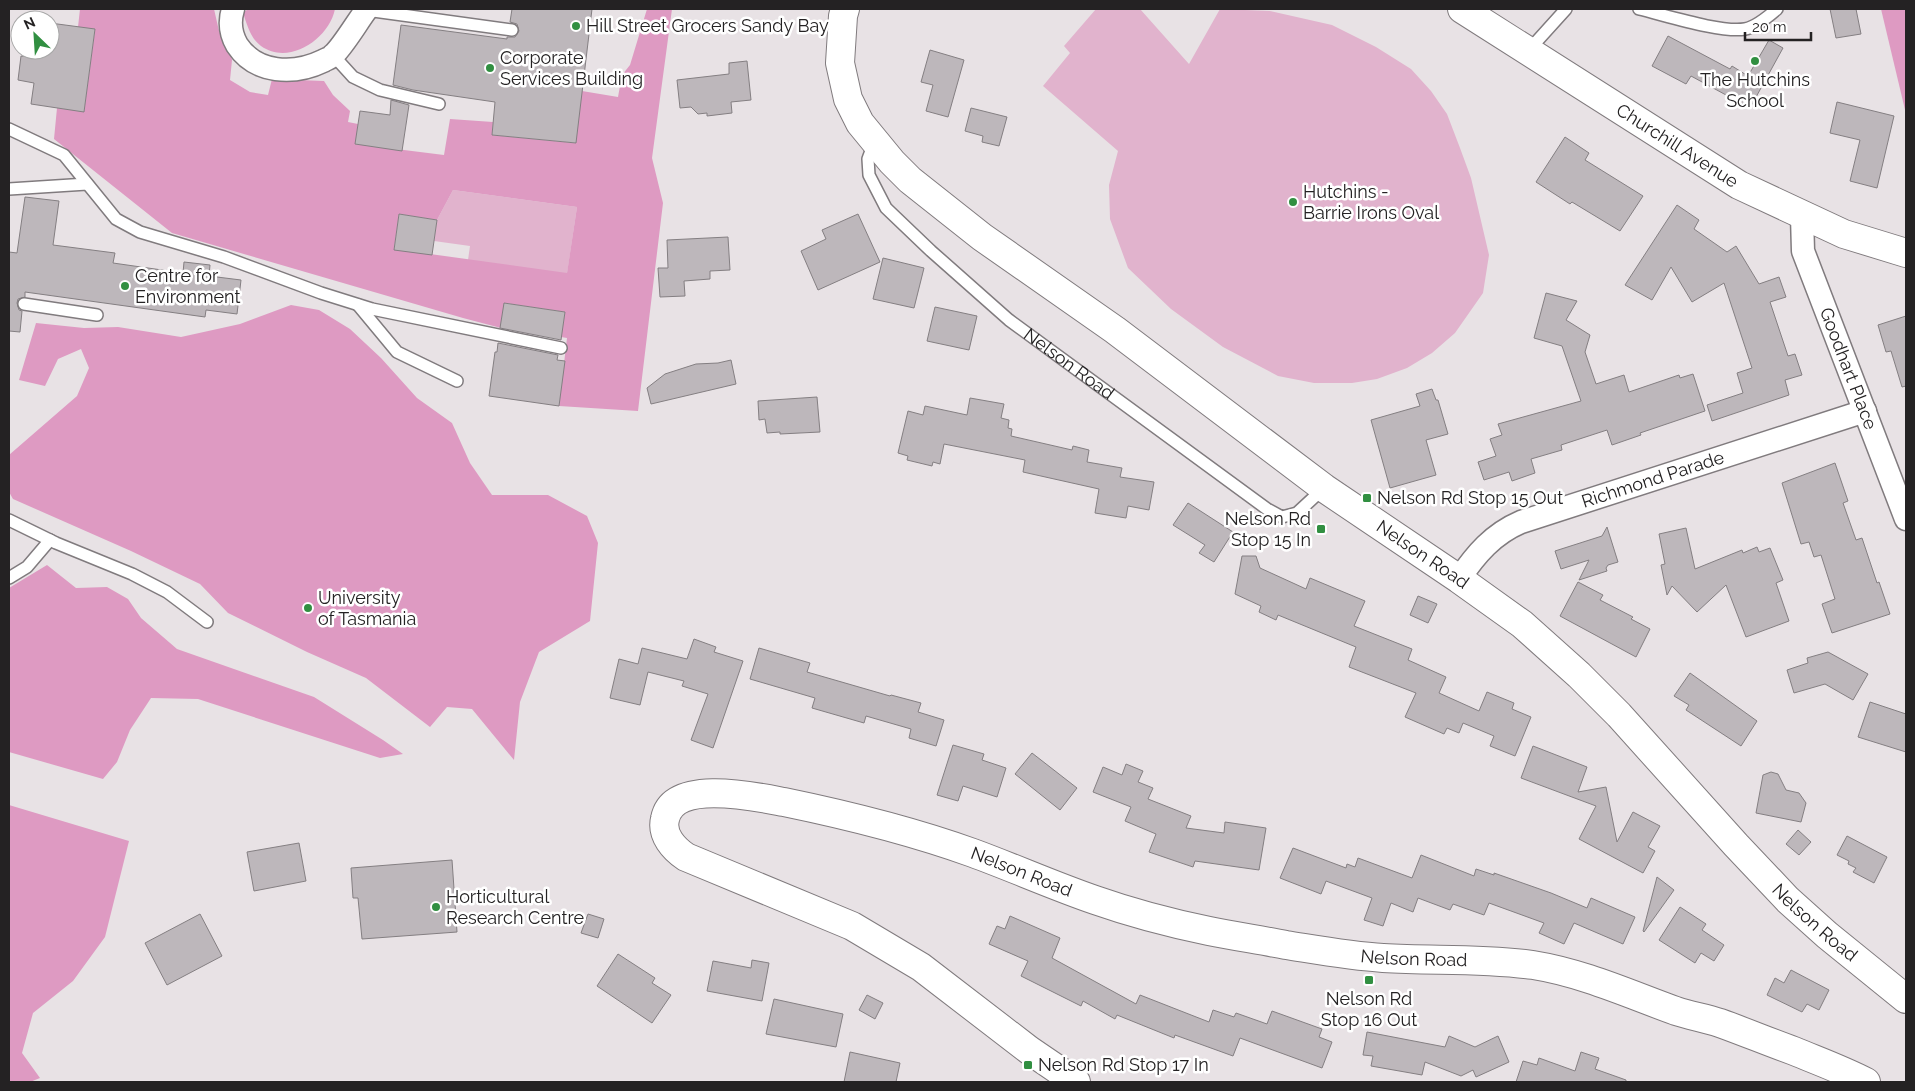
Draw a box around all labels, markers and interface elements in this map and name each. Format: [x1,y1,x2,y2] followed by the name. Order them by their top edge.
[10,10,60,60] north arrow
[1745,10,1811,42] scale bar
[21,14,38,33] text: N
[586,15,829,36] place label: Hill Street Grocers Sandy Bay
[1752,18,1787,36] text: 20 m
[570,20,582,32] marker: Hill Street Grocers Sandy Bay
[500,47,643,89] place label: Corporate Services Building
[1749,55,1761,67] marker: The Hutchins School
[484,62,496,74] marker: Corporate Services Building
[1700,69,1810,111] place label: The Hutchins School
[1613,99,1743,192] street label: Churchill Avenue
[1303,181,1439,223] place label: Hutchins - Barrie Irons Oval
[1287,196,1299,208] marker: Hutchins - Barrie Irons Oval
[135,265,240,307] place label: Centre for Environment
[119,280,131,292] marker: Centre for Environment
[1816,304,1882,433] street label: Goodhart Place
[1020,323,1119,404] street label: Nelson Road
[1579,446,1727,512] street label: Richmond Parade
[1377,487,1563,508] place label: Nelson Rd Stop 15 Out
[1361,492,1373,504] marker: Nelson Rd Stop 15 Out
[1225,508,1311,550] place label: Nelson Rd Stop 15 In
[1373,515,1473,593] street label: Nelson Road
[1315,523,1327,535] marker: Nelson Rd Stop 15 In
[318,587,416,629] place label: University of Tasmania
[302,602,314,614] marker: University of Tasmania
[968,842,1075,901] street label: Nelson Road
[1768,879,1862,965] street label: Nelson Road
[446,886,584,928] place label: Horticultural Research Centre
[430,901,442,913] marker: Horticultural Research Centre
[1360,945,1468,970] street label: Nelson Road
[1363,974,1375,986] marker: Nelson Rd Stop 16 Out
[1321,988,1417,1030] place label: Nelson Rd Stop 16 Out
[1038,1054,1209,1075] place label: Nelson Rd Stop 17 In
[1022,1059,1034,1071] marker: Nelson Rd Stop 17 In

